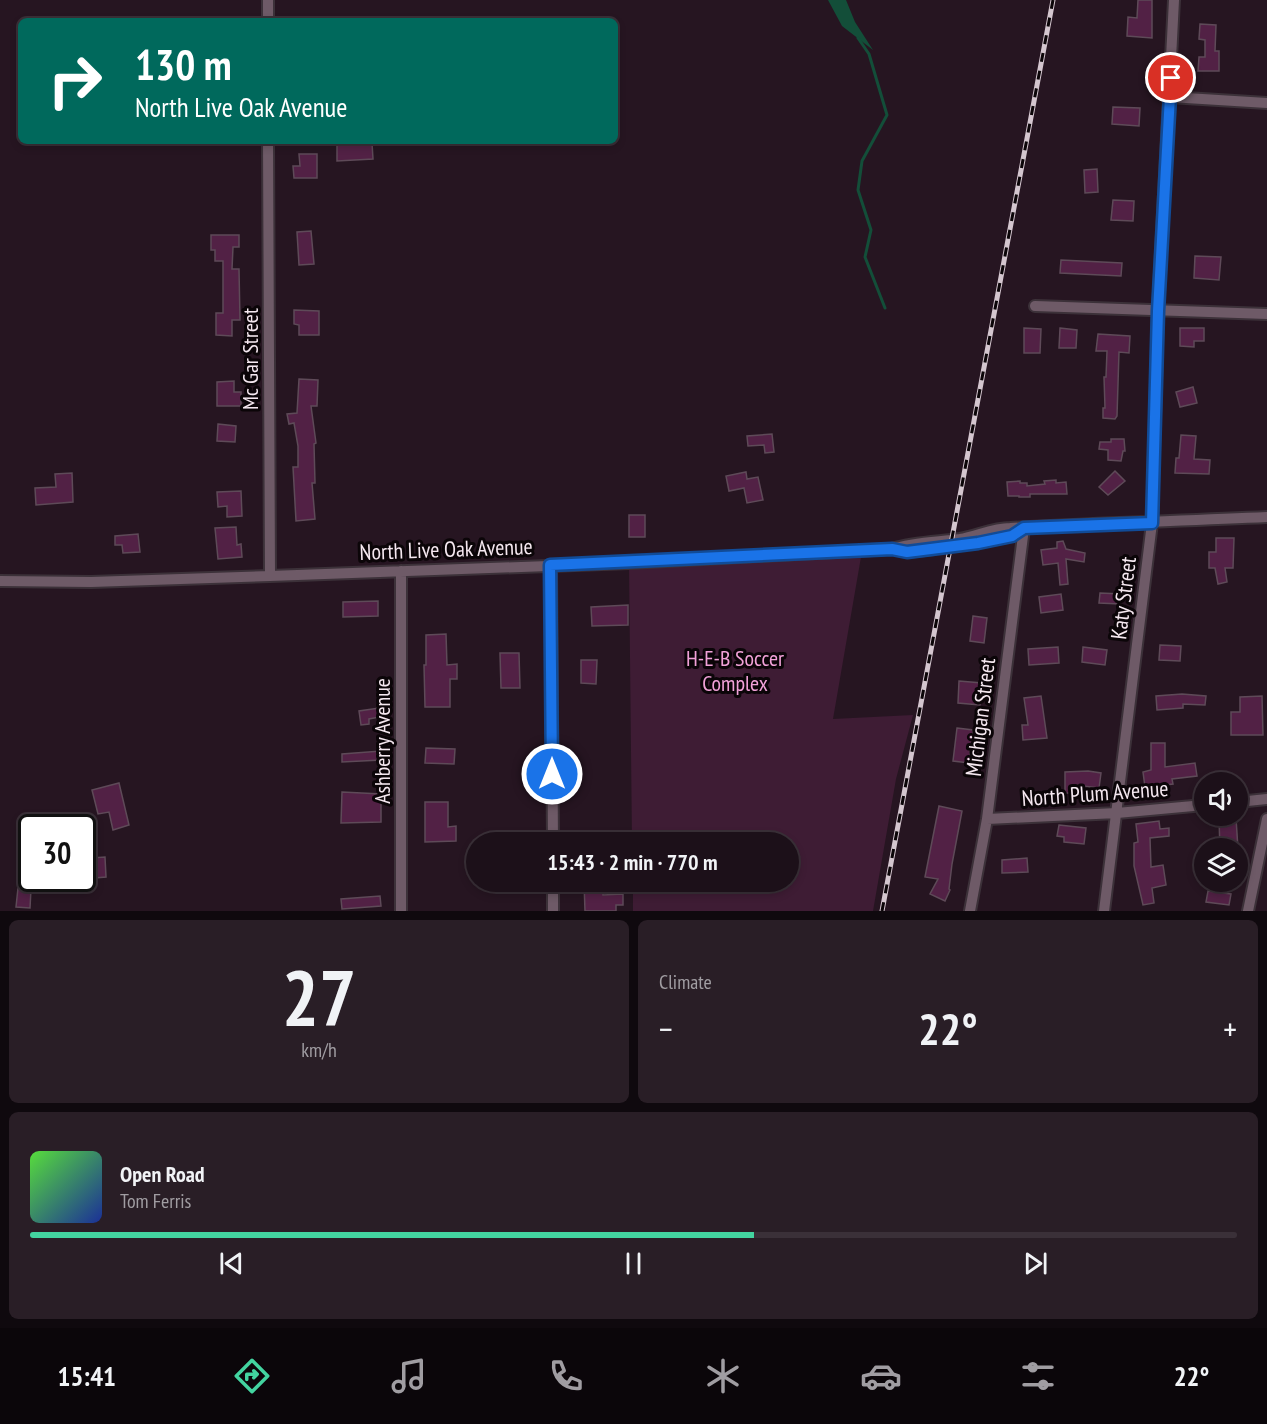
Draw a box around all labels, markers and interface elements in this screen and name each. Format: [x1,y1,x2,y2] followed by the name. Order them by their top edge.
[135,37,232,92] text: 130 m
[36,42,114,120] icon: right
[1145,52,1196,103] pin
[1154,61,1187,94] icon: arrive
[135,90,347,124] text: North Live Oak Avenue
[236,308,264,410] street label: Mc Gar Street
[359,532,533,566] street label: North Live Oak Avenue
[1104,555,1142,641] street label: Katy Street
[686,644,784,697] park label: H-E-B Soccer Complex
[959,656,1001,778] street label: Michigan Street
[368,678,396,804] street label: Ashberry Avenue
[520,742,584,806] position arrow
[1194,772,1248,892] map controls
[1194,772,1248,826] button: sound
[1021,774,1169,812] street label: North Plum Avenue
[18,814,96,892] speed limit sign: 30
[1194,838,1248,892] button: layers
[547,848,718,876] text: 15:43 · 2 min · 770 m
[282,947,356,1048] text: 27
[659,969,712,995] text: Climate
[918,999,978,1057] text: 22°
[659,1007,673,1050] text: −
[1223,1007,1237,1050] text: +
[301,1037,337,1063] text: km/h
[120,1160,205,1188] text: Open Road
[120,1188,191,1214] text: Tom Ferris
[215,1247,248,1280] icon: previous
[617,1247,650,1280] icon: pause
[1019,1247,1052,1280] icon: next
[231,1355,273,1397] icon: directions
[388,1355,430,1397] icon: music
[545,1355,587,1397] icon: phone
[702,1355,744,1397] icon: climate
[860,1355,902,1397] icon: car
[1017,1355,1059,1397] icon: filters
[58,1359,116,1393] text: 15:41
[1174,1359,1209,1393] text: 22°

